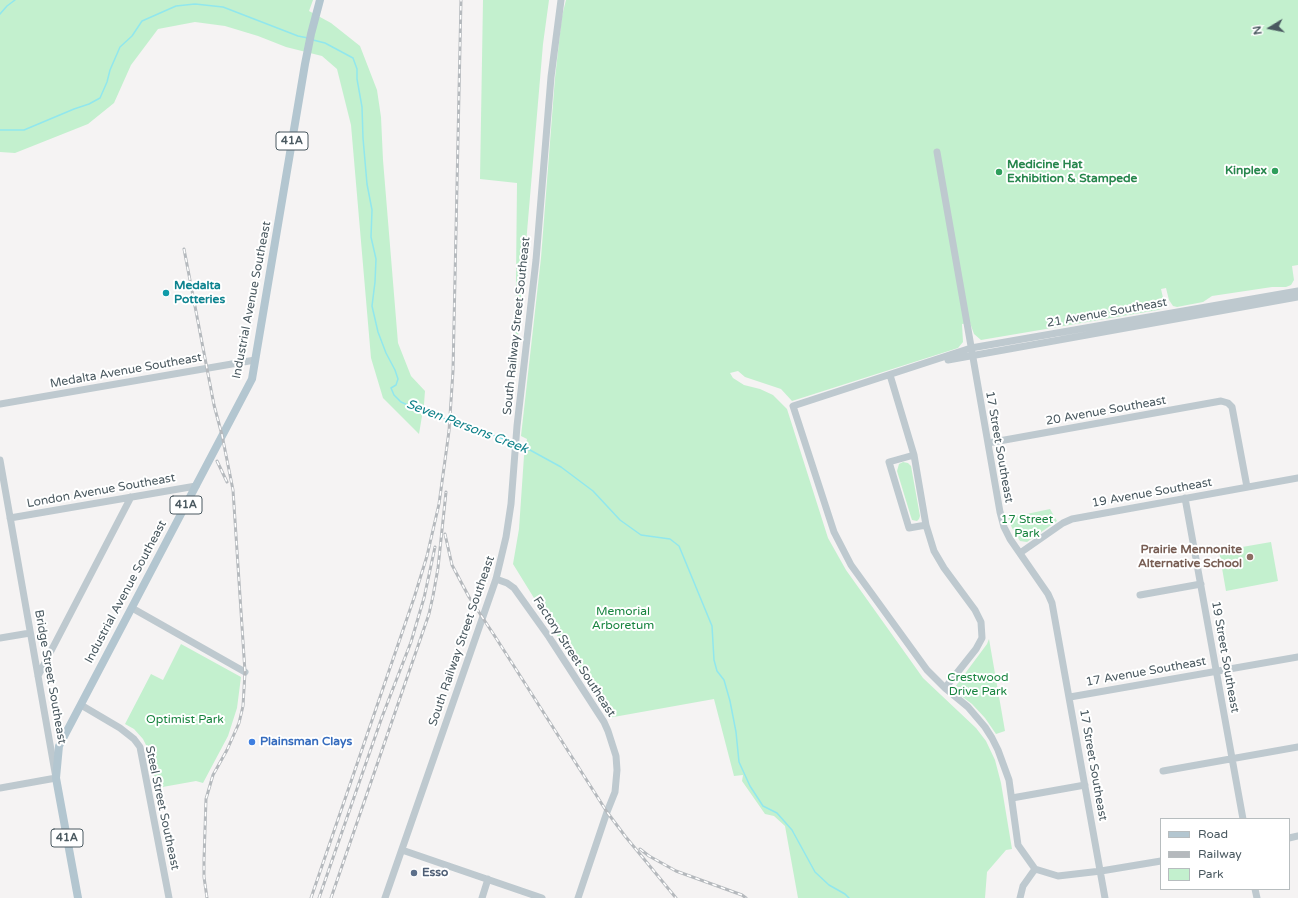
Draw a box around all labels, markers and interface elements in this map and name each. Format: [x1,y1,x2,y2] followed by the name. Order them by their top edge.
[1250,8,1290,48] north arrow
[1251,25,1265,36] text: N
[276,132,308,150] road number: 41A
[1007,158,1137,186] place label: Medicine Hat Exhibition & Stampede
[1225,164,1267,178] place label: Kinplex
[1270,166,1280,176] marker: Kinplex
[994,167,1004,177] marker: Medicine Hat Exhibition & Stampede
[230,220,274,380] street label: Industrial Avenue Southeast
[500,236,534,416] street label: South Railway Street Southeast
[174,279,225,307] place label: Medalta Potteries
[161,288,171,298] marker: Medalta Potteries
[1046,295,1168,331] street label: 21 Avenue Southeast
[49,351,203,391] street label: Medalta Avenue Southeast
[982,390,1016,504] street label: 17 Street Southeast
[1045,393,1167,429] street label: 20 Avenue Southeast
[404,397,530,457] water label: Seven Persons Creek
[26,471,176,511] street label: London Avenue Southeast
[1091,475,1213,511] street label: 19 Avenue Southeast
[170,496,202,514] road number: 41A
[1001,513,1053,541] park label: 17 Street Park
[82,518,170,666] street label: Industrial Avenue Southeast
[1138,543,1242,571] place label: Prairie Mennonite Alternative School
[1245,552,1255,562] marker: Prairie Mennonite Alternative School
[426,554,498,728] street label: South Railway Street Southeast
[530,594,618,720] street label: Factory Street Southeast
[1208,600,1242,714] street label: 19 Street Southeast
[592,605,654,633] park label: Memorial Arboretum
[31,609,69,745] street label: Bridge Street Southeast
[1085,654,1207,690] street label: 17 Avenue Southeast
[947,671,1009,699] park label: Crestwood Drive Park
[1076,708,1110,822] street label: 17 Street Southeast
[146,713,224,727] park label: Optimist Park
[260,735,352,749] place label: Plainsman Clays
[247,737,257,747] marker: Plainsman Clays
[142,745,182,871] street label: Steel Street Southeast
[1160,818,1290,890] legend
[1198,827,1228,841] text: Road
[51,829,83,847] road number: 41A
[1198,847,1242,861] text: Railway
[422,866,448,880] place label: Esso
[1198,867,1224,881] text: Park
[409,868,419,878] marker: Esso

